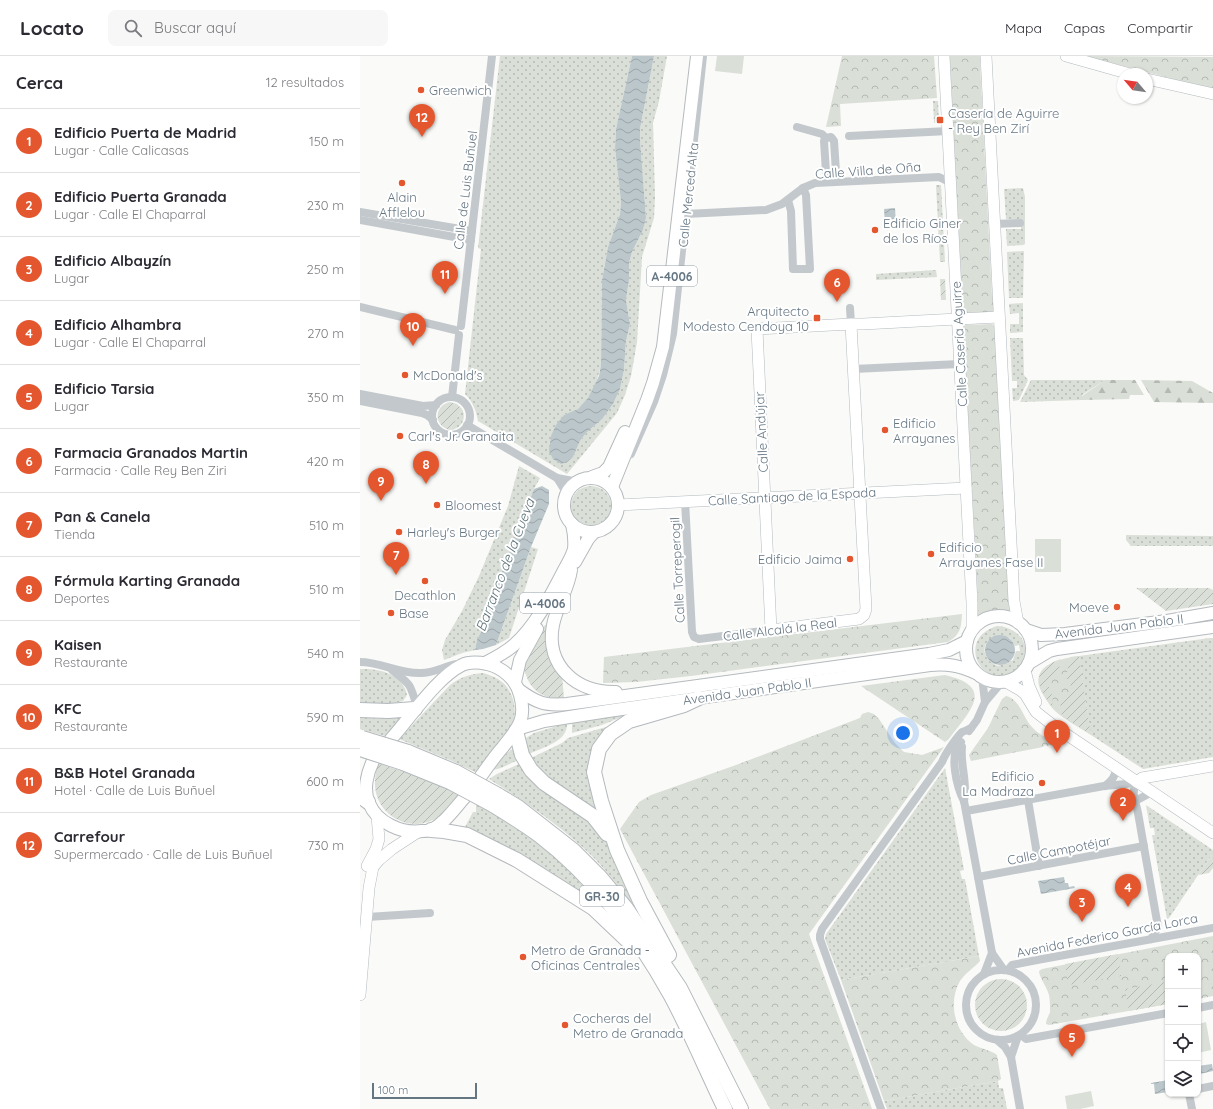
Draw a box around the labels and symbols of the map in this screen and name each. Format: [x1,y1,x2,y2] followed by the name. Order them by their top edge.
[1117,68,1153,104] north arrow
[429,82,492,98] place label: Greenwich
[416,85,426,95] marker: Greenwich
[409,104,435,137] pin: 12
[948,105,1059,136] place label: Casería de Aguirre - Rey Ben Zirí
[935,115,945,125] marker: Casería de Aguirre - Rey Ben Zirí
[450,130,480,250] street label: Calle de Luis Buñuel
[675,142,701,248] street label: Calle Merced Alta
[815,158,921,182] street label: Calle Villa de Oña
[397,178,407,188] marker: Alain Afflelou
[379,189,425,220] place label: Alain Afflelou
[883,215,961,246] place label: Edificio Giner de los Ríos
[870,225,880,235] marker: Edificio Giner de los Ríos
[432,261,458,294] pin: 11
[647,266,697,286] road number: A-4006
[824,269,850,302] pin: 6
[948,281,970,407] street label: Calle Casería Aguirre
[683,303,809,334] place label: Arquitecto Modesto Cendoya 10
[400,313,426,346] pin: 10
[812,313,822,323] marker: Arquitecto Modesto Cendoya 10
[413,367,483,383] place label: McDonald's
[400,370,410,380] marker: McDonald's
[751,391,771,473] street label: Calle Andújar
[893,415,955,446] place label: Edificio Arrayanes
[880,425,890,435] marker: Edificio Arrayanes
[408,428,514,444] place label: Carl's Jr. Granaita
[395,431,405,441] marker: Carl's Jr. Granaita
[413,451,439,484] pin: 8
[368,468,394,501] pin: 9
[708,484,876,508] street label: Calle Santiago de la Espada
[471,495,539,634] water label: Barranco de la Cueva
[445,497,502,513] place label: Bloomest
[432,500,442,510] marker: Bloomest
[666,517,688,623] street label: Calle Torreperogil
[407,524,500,540] place label: Harley's Burger
[394,527,404,537] marker: Harley's Burger
[939,539,1043,570] place label: Edificio Arrayanes Fase II
[383,542,409,575] pin: 7
[926,549,936,559] marker: Edificio Arrayanes Fase II
[758,551,842,567] place label: Edificio Jaima
[845,554,855,564] marker: Edificio Jaima
[420,576,430,586] marker: Decathlon
[394,587,456,603] place label: Decathlon
[520,593,570,613] road number: A-4006
[1069,599,1109,615] place label: Moeve
[1112,602,1122,612] marker: Moeve
[399,605,429,621] place label: Base
[386,608,396,618] marker: Base
[1054,610,1184,642] street label: Avenida Juan Pablo II
[722,614,838,644] street label: Calle Alcalá la Real
[682,674,812,708] street label: Avenida Juan Pablo II
[1044,720,1070,753] pin: 1
[893,723,913,743] your location
[962,768,1034,799] place label: Edificio La Madraza
[1037,778,1047,788] marker: Edificio La Madraza
[1110,788,1136,821] pin: 2
[1006,832,1112,868] street label: Calle Campotéjar
[1115,874,1141,907] pin: 4
[580,886,624,906] road number: GR-30
[1069,889,1095,922] pin: 3
[1015,910,1199,960] street label: Avenida Federico García Lorca
[531,942,650,973] place label: Metro de Granada - Oficinas Centrales
[518,952,528,962] marker: Metro de Granada - Oficinas Centrales
[573,1010,683,1041] place label: Cocheras del Metro de Granada
[560,1020,570,1030] marker: Cocheras del Metro de Granada
[1059,1024,1085,1057] pin: 5
[372,1081,477,1100] scale bar

